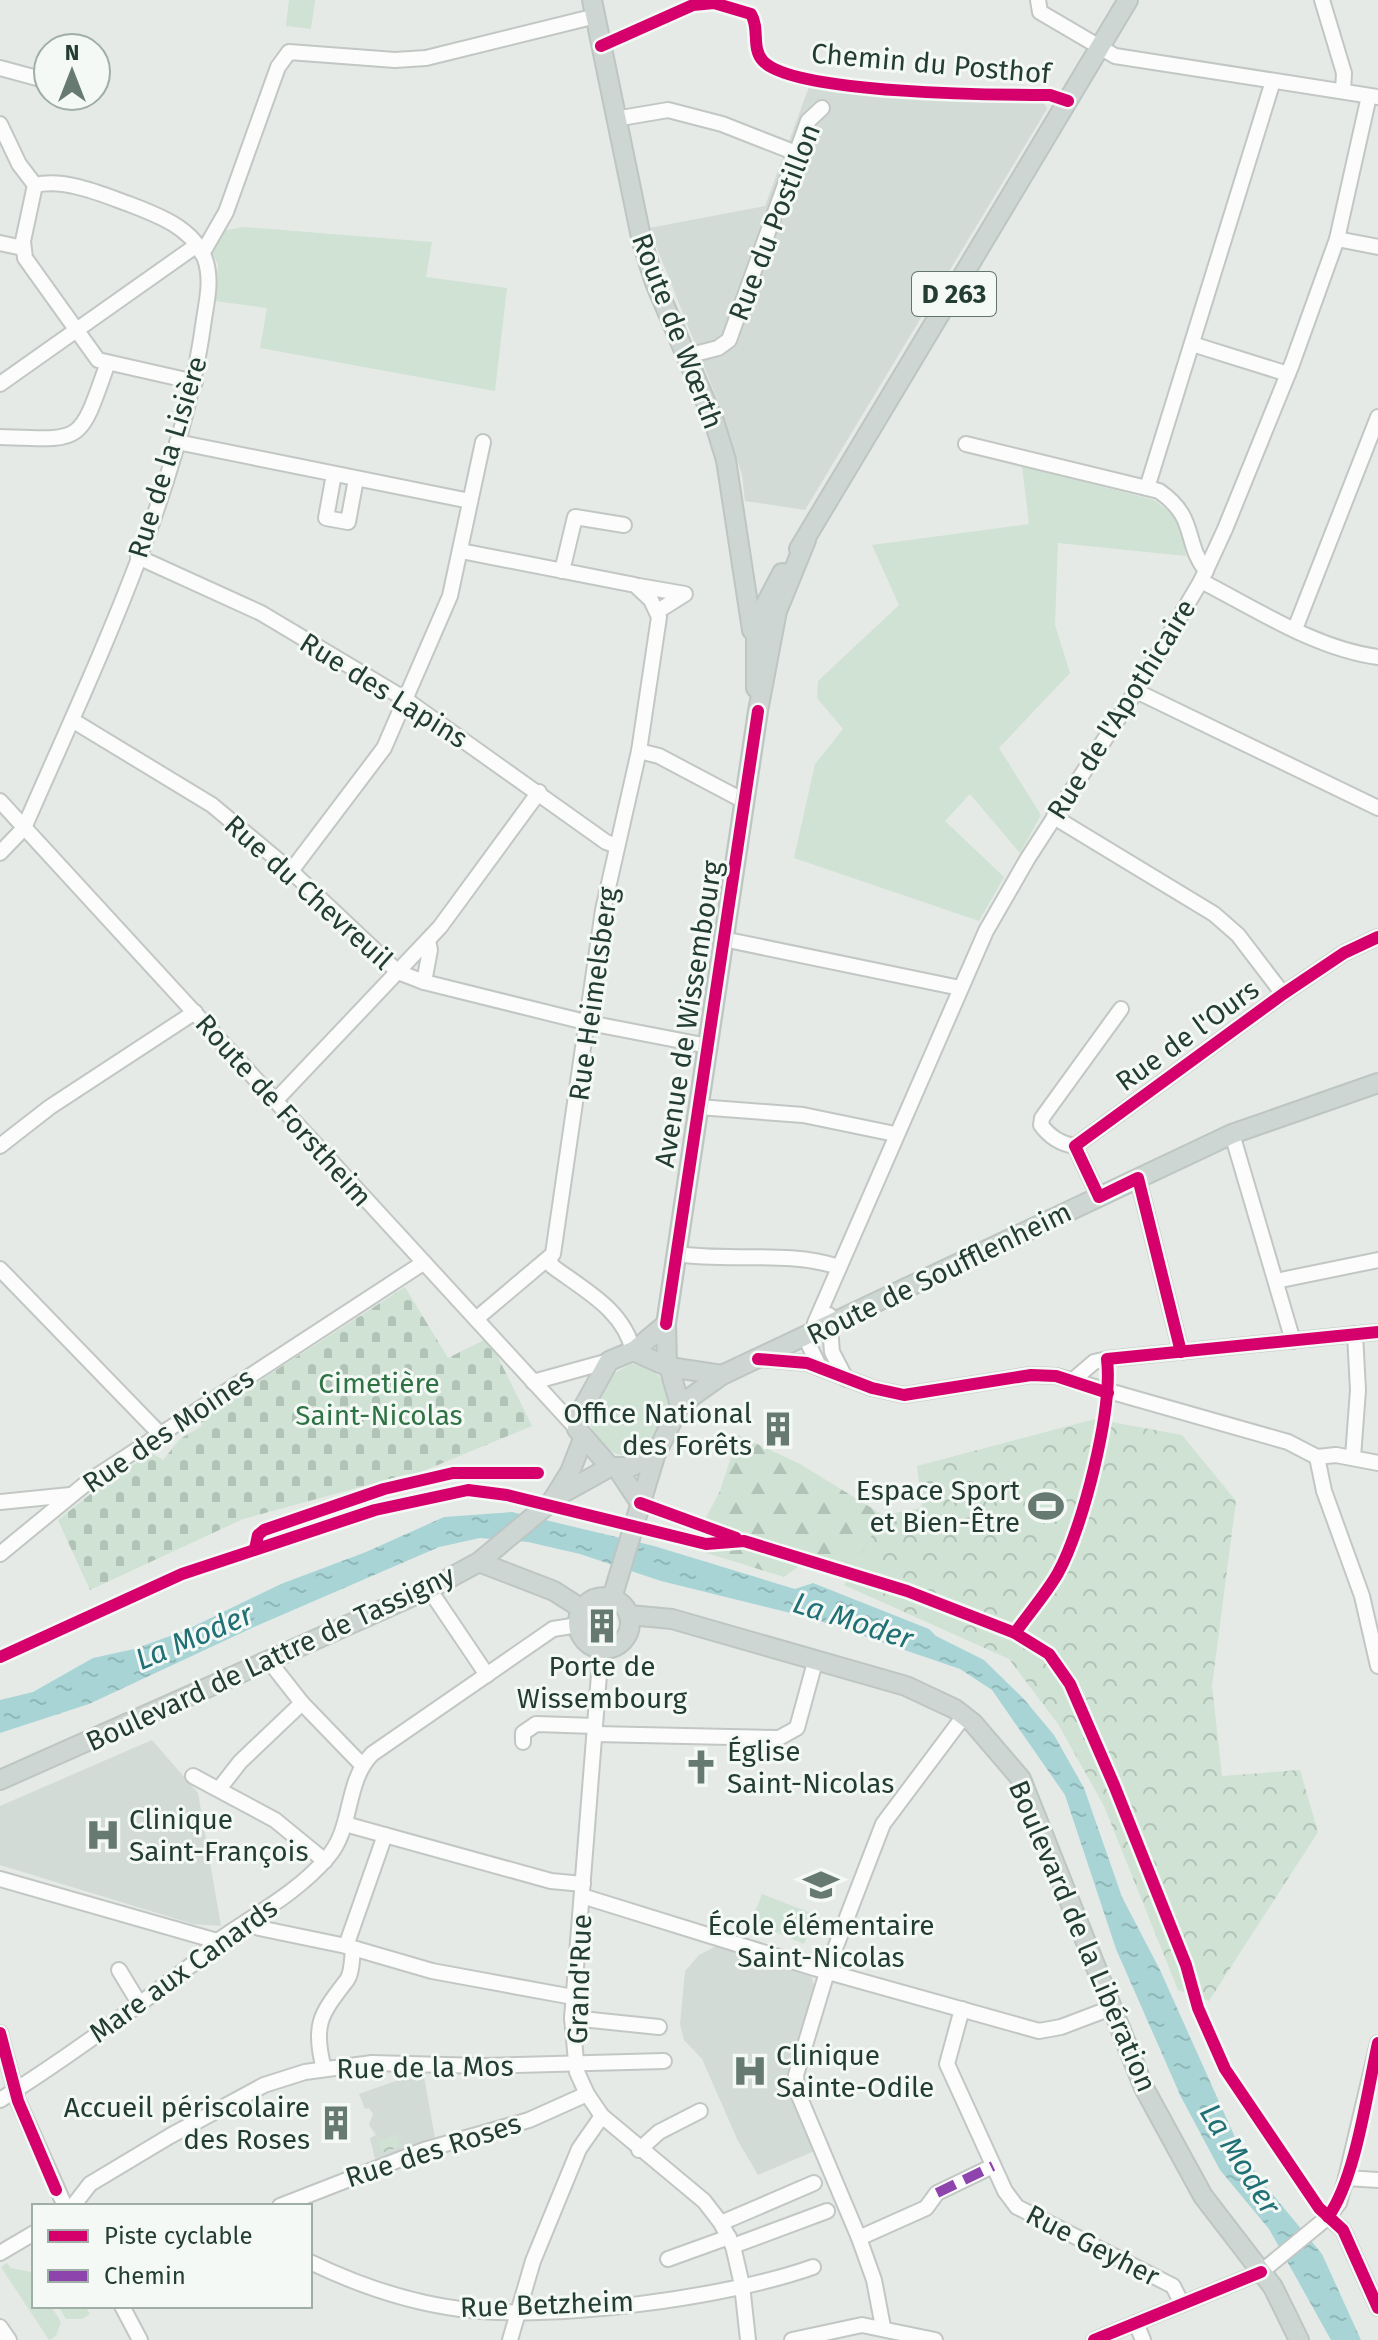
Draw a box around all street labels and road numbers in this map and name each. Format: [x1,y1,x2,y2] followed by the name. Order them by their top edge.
[810,37,1055,91] street label: Chemin du Posthof
[722,119,827,325] street label: Rue du Postillon
[625,229,730,434] street label: Route de Wœrth
[912,272,996,316] road number: D 263
[121,352,214,562] street label: Rue de la Lisière
[1040,593,1203,825] street label: Rue de l'Apothicaire
[294,626,474,755] street label: Rue des Lapins
[218,808,399,976] street label: Rue du Chevreuil
[648,858,729,1170] street label: Avenue de Wissembourg
[562,885,625,1103] street label: Rue Heimelsberg
[1109,973,1265,1098] street label: Rue de l'Ours
[189,1007,379,1213] street label: Route de Forstheim
[802,1195,1077,1352] street label: Route de Soufflenheim
[76,1361,260,1500] street label: Rue des Moines
[81,1558,460,1758] street label: Boulevard de Lattre de Tassigny
[1002,1775,1163,2097] street label: Boulevard de la Libération
[83,1891,284,2050] street label: Mare aux Canards
[561,1913,598,2045] street label: Grand'Rue
[336,2049,514,2086] street label: Rue de la Mos
[341,2107,525,2194] street label: Rue des Roses
[1021,2198,1165,2293] street label: Rue Geyher
[459,2285,635,2324] street label: Rue Betzheim

